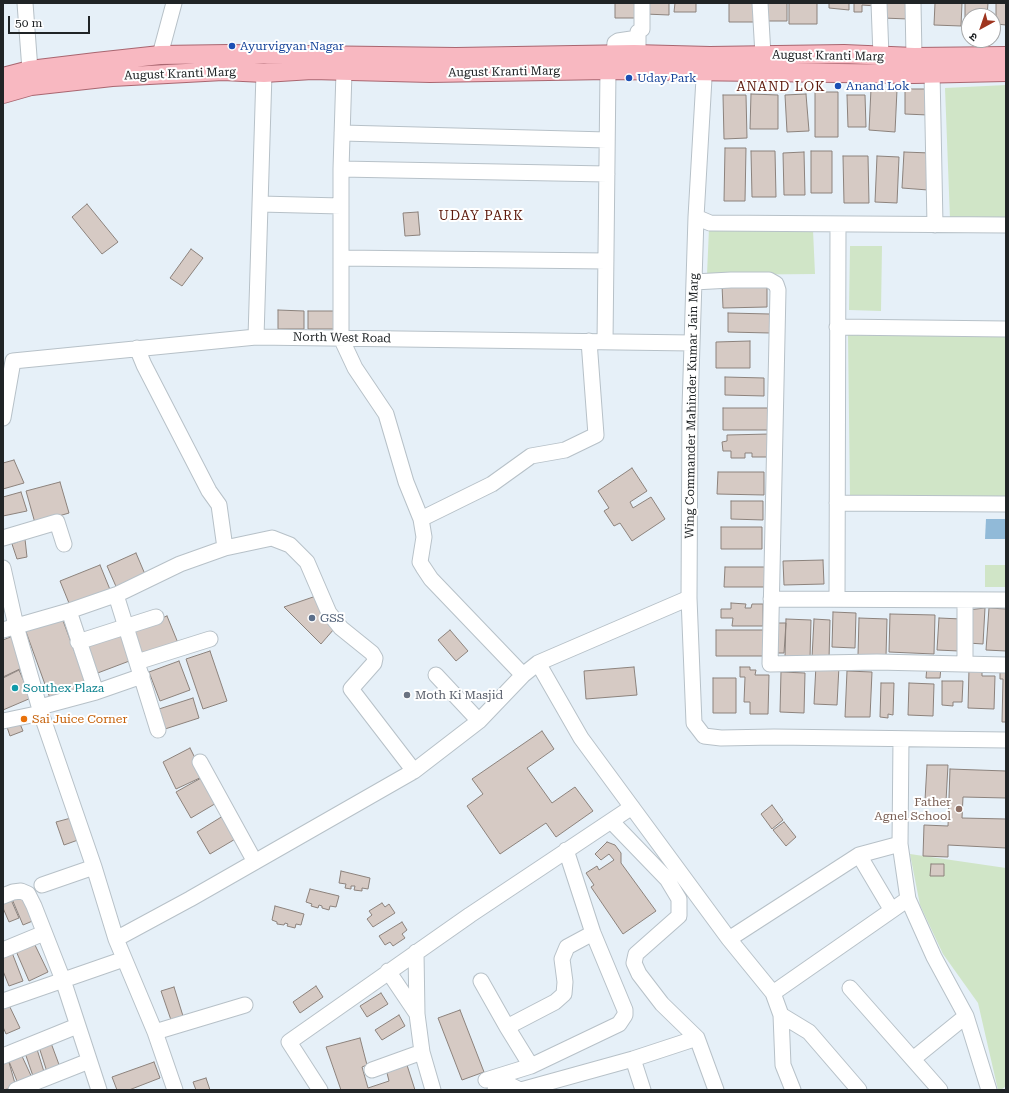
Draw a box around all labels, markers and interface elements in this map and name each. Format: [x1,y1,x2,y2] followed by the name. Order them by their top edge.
[10,8,92,34] scale bar
[961,8,1001,48] north arrow
[15,16,42,30] text: 50 m
[967,30,980,44] text: उ
[240,39,344,53] place label: Ayurvigyan Nagar
[227,41,237,51] marker: Ayurvigyan Nagar
[772,48,884,64] street label: August Kranti Marg
[448,64,560,80] street label: August Kranti Marg
[124,65,236,83] street label: August Kranti Marg
[637,71,697,85] place label: Uday Park
[624,73,634,83] marker: Uday Park
[736,79,826,95] district label: ANAND LOK
[846,79,910,93] place label: Anand Lok
[833,81,843,91] marker: Anand Lok
[438,208,524,224] district label: UDAY PARK
[682,273,702,539] street label: Wing Commander Mahinder Kumar Jain Marg
[293,330,391,346] street label: North West Road
[320,611,344,625] place label: GSS
[307,613,317,623] marker: GSS
[23,681,104,695] place label: Southex Plaza
[10,683,20,693] marker: Southex Plaza
[415,688,503,702] place label: Moth Ki Masjid
[402,690,412,700] marker: Moth Ki Masjid
[32,712,127,726] place label: Sai Juice Corner
[19,714,29,724] marker: Sai Juice Corner
[874,795,951,823] place label: Father Agnel School
[954,804,964,814] marker: Father Agnel School

